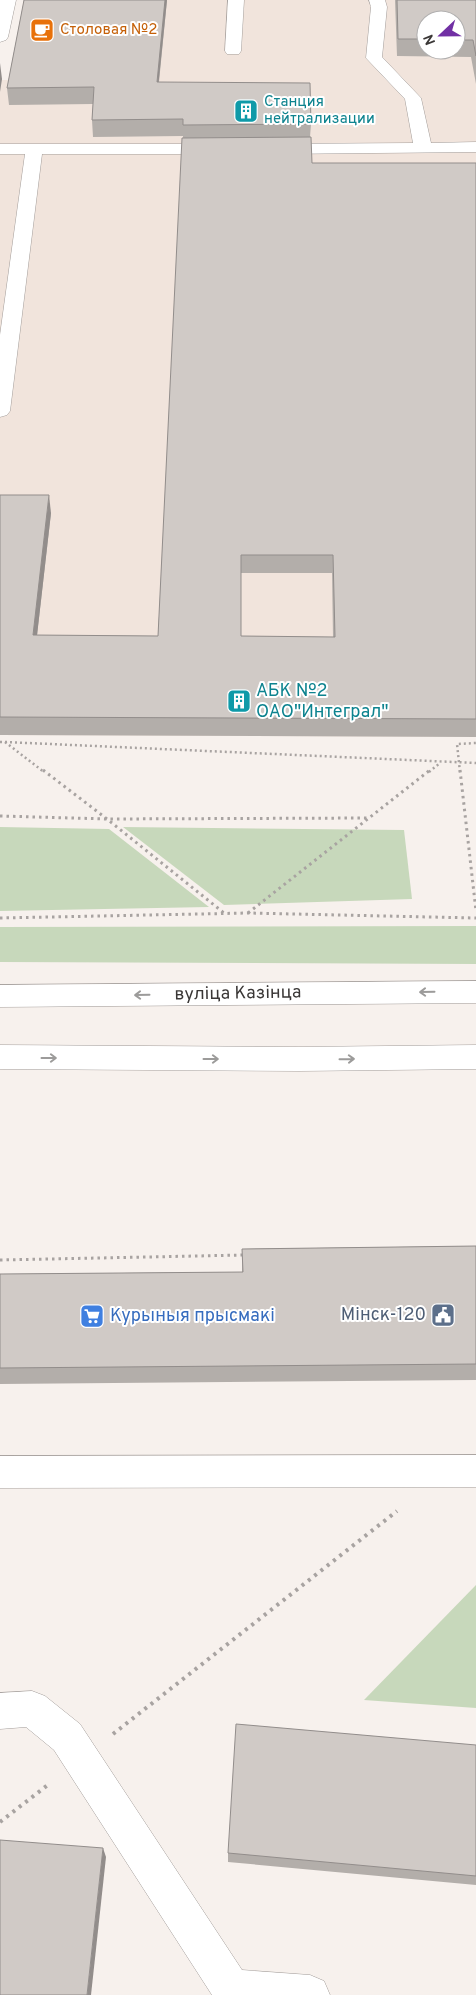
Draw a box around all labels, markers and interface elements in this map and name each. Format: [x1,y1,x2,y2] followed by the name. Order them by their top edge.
[416,10,466,60] north arrow
[29,17,55,43] cafe icon: Столовая №2
[60,21,157,40] place label: Столовая №2
[421,31,440,47] text: N
[264,93,375,129] place label: Станция нейтрализации
[233,98,259,124] building icon: Станция нейтрализации
[256,680,389,724] place label: АБК №2 ОАО"Интеграл"
[226,688,252,714] building icon: АБК №2 ОАО"Интеграл"
[174,981,302,1007] street label: вуліца Казінца
[420,987,436,997] one-way arrow
[135,990,151,1000] one-way arrow
[40,1053,56,1063] one-way arrow
[202,1054,219,1064] one-way arrow
[339,1054,355,1064] one-way arrow
[430,1302,456,1328] public building icon: Мінск-120
[79,1303,105,1329] supermarket icon: Курыныя прысмакі
[341,1304,426,1327] place label: Мінск-120
[110,1305,275,1328] place label: Курыныя прысмакі

